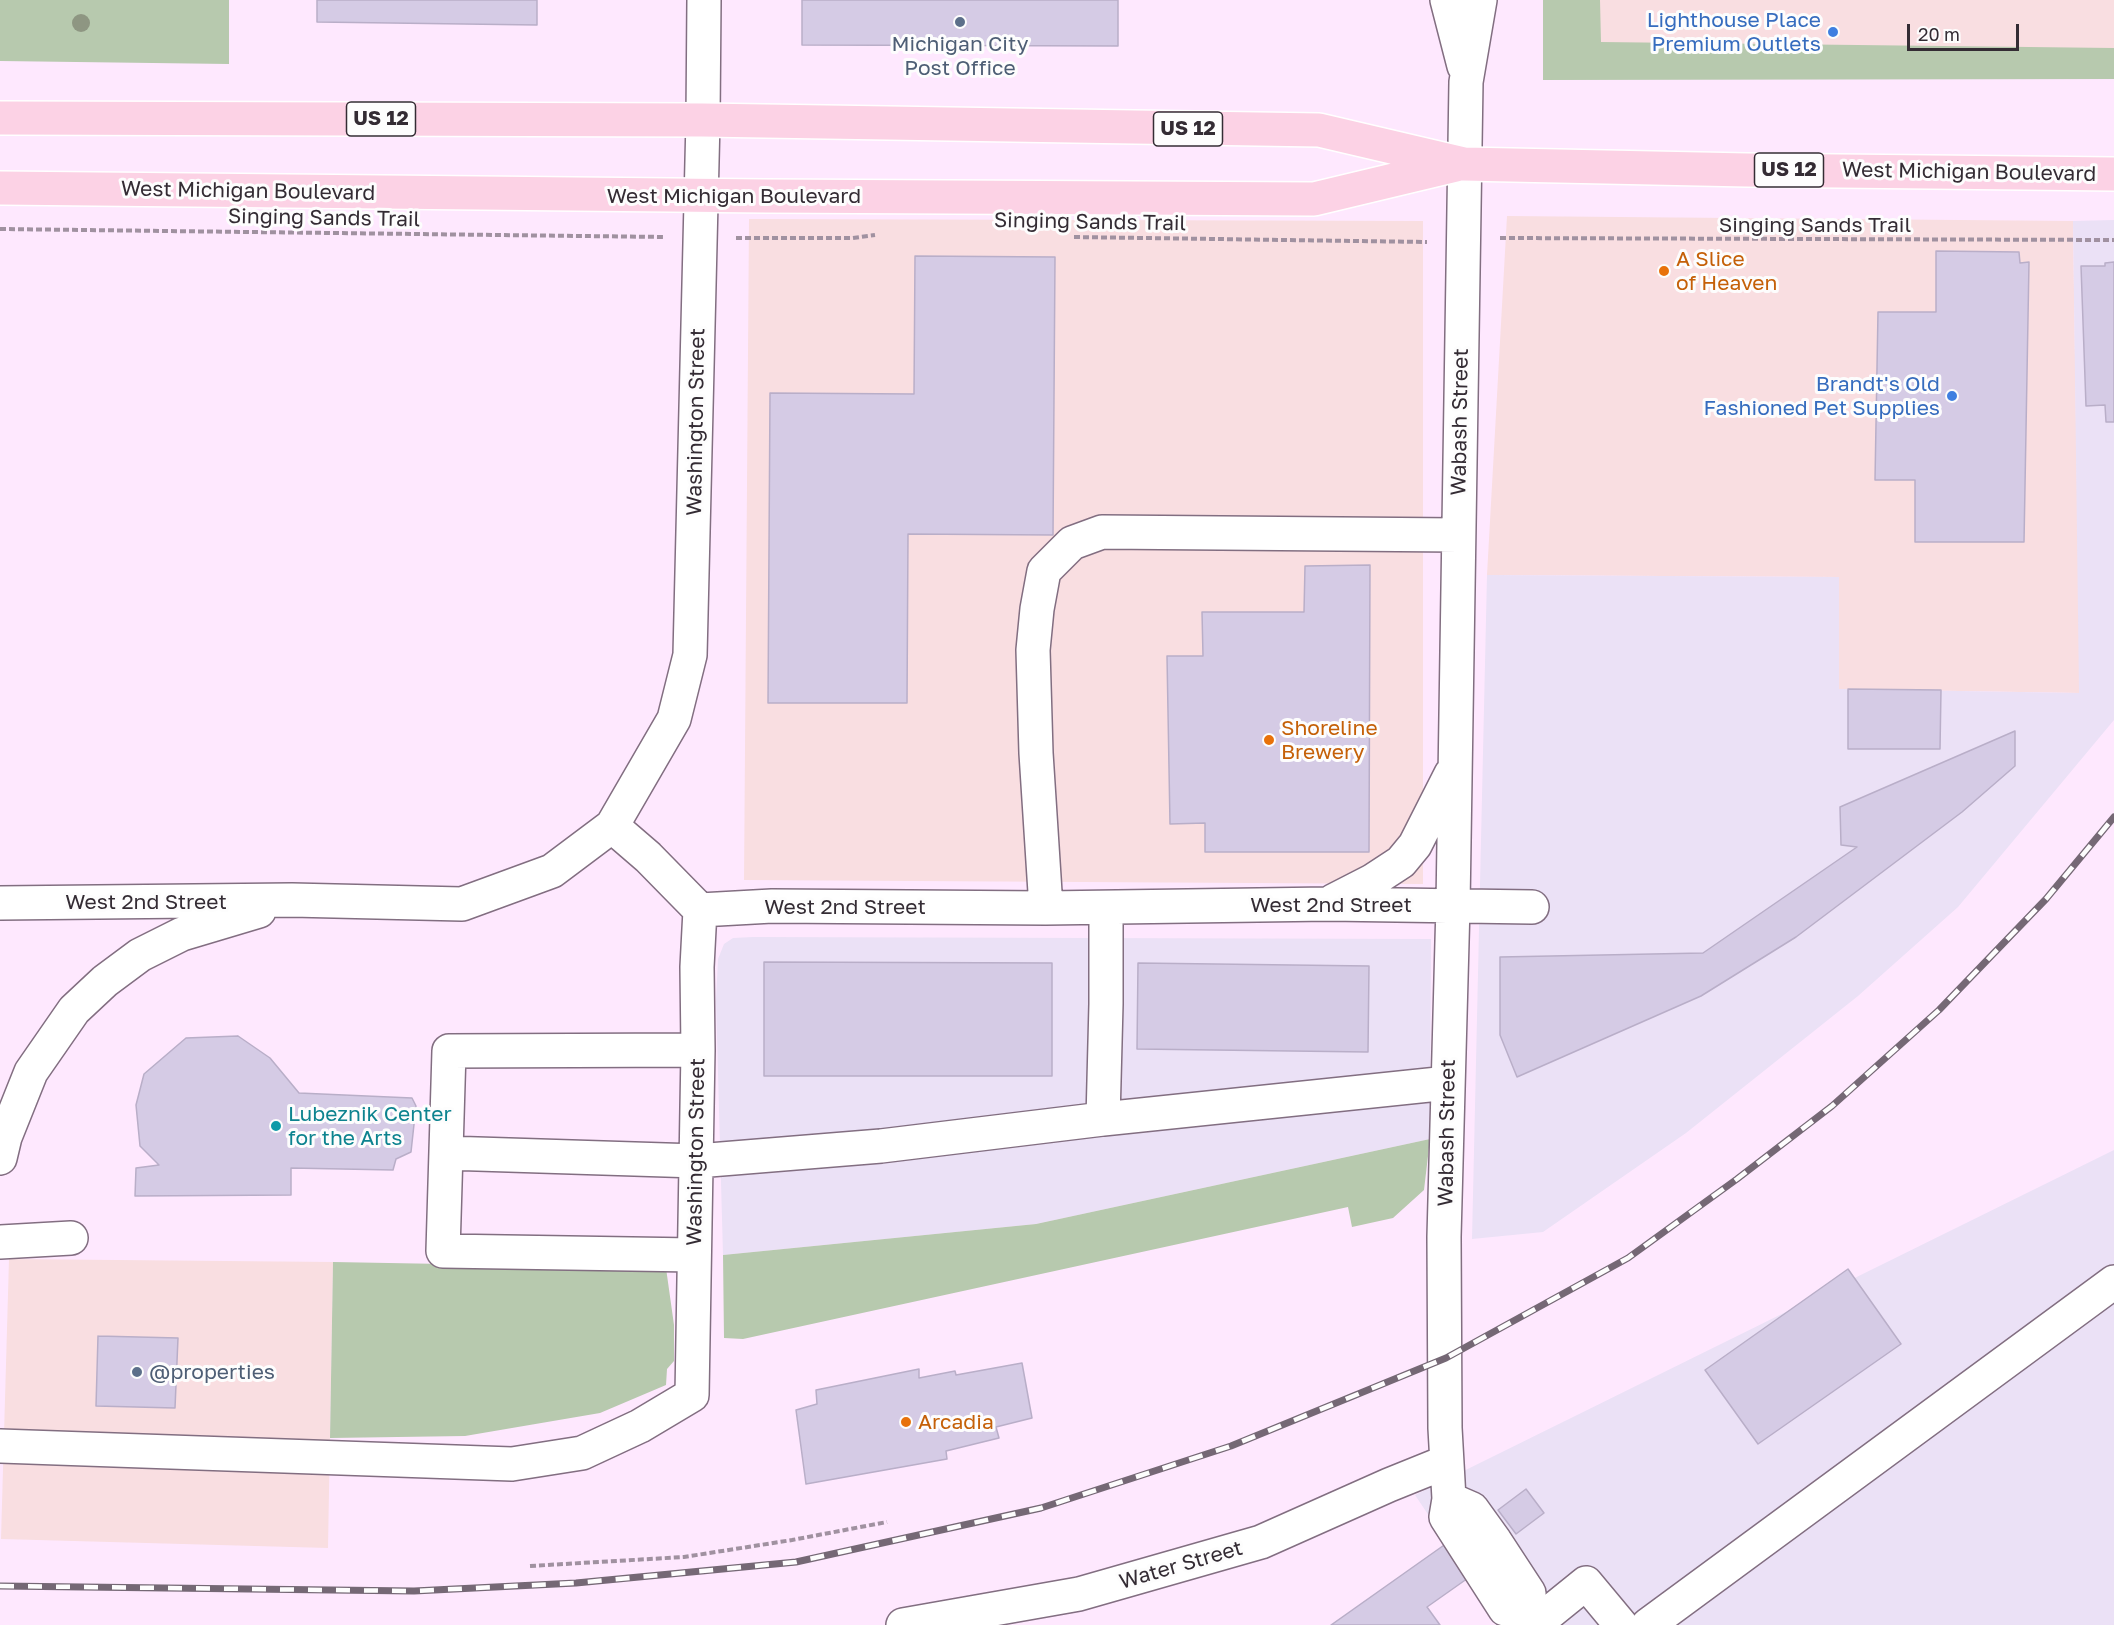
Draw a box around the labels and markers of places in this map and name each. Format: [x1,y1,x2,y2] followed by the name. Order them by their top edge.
[1647,7,1821,57] place label: Lighthouse Place Premium Outlets
[953,15,967,29] marker: Michigan City Post Office
[1826,25,1840,39] marker: Lighthouse Place Premium Outlets
[891,31,1029,81] place label: Michigan City Post Office
[1676,246,1777,296] place label: A Slice of Heaven
[1657,264,1671,278] marker: A Slice of Heaven
[1704,371,1940,421] place label: Brandt's Old Fashioned Pet Supplies
[1945,389,1959,403] marker: Brandt's Old Fashioned Pet Supplies
[1281,715,1378,765] place label: Shoreline Brewery
[1262,733,1276,747] marker: Shoreline Brewery
[288,1101,452,1151] place label: Lubeznik Center for the Arts
[269,1119,283,1133] marker: Lubeznik Center for the Arts
[149,1359,275,1385] place label: @properties
[130,1365,144,1379] marker: @properties
[918,1409,994,1435] place label: Arcadia
[899,1415,913,1429] marker: Arcadia

